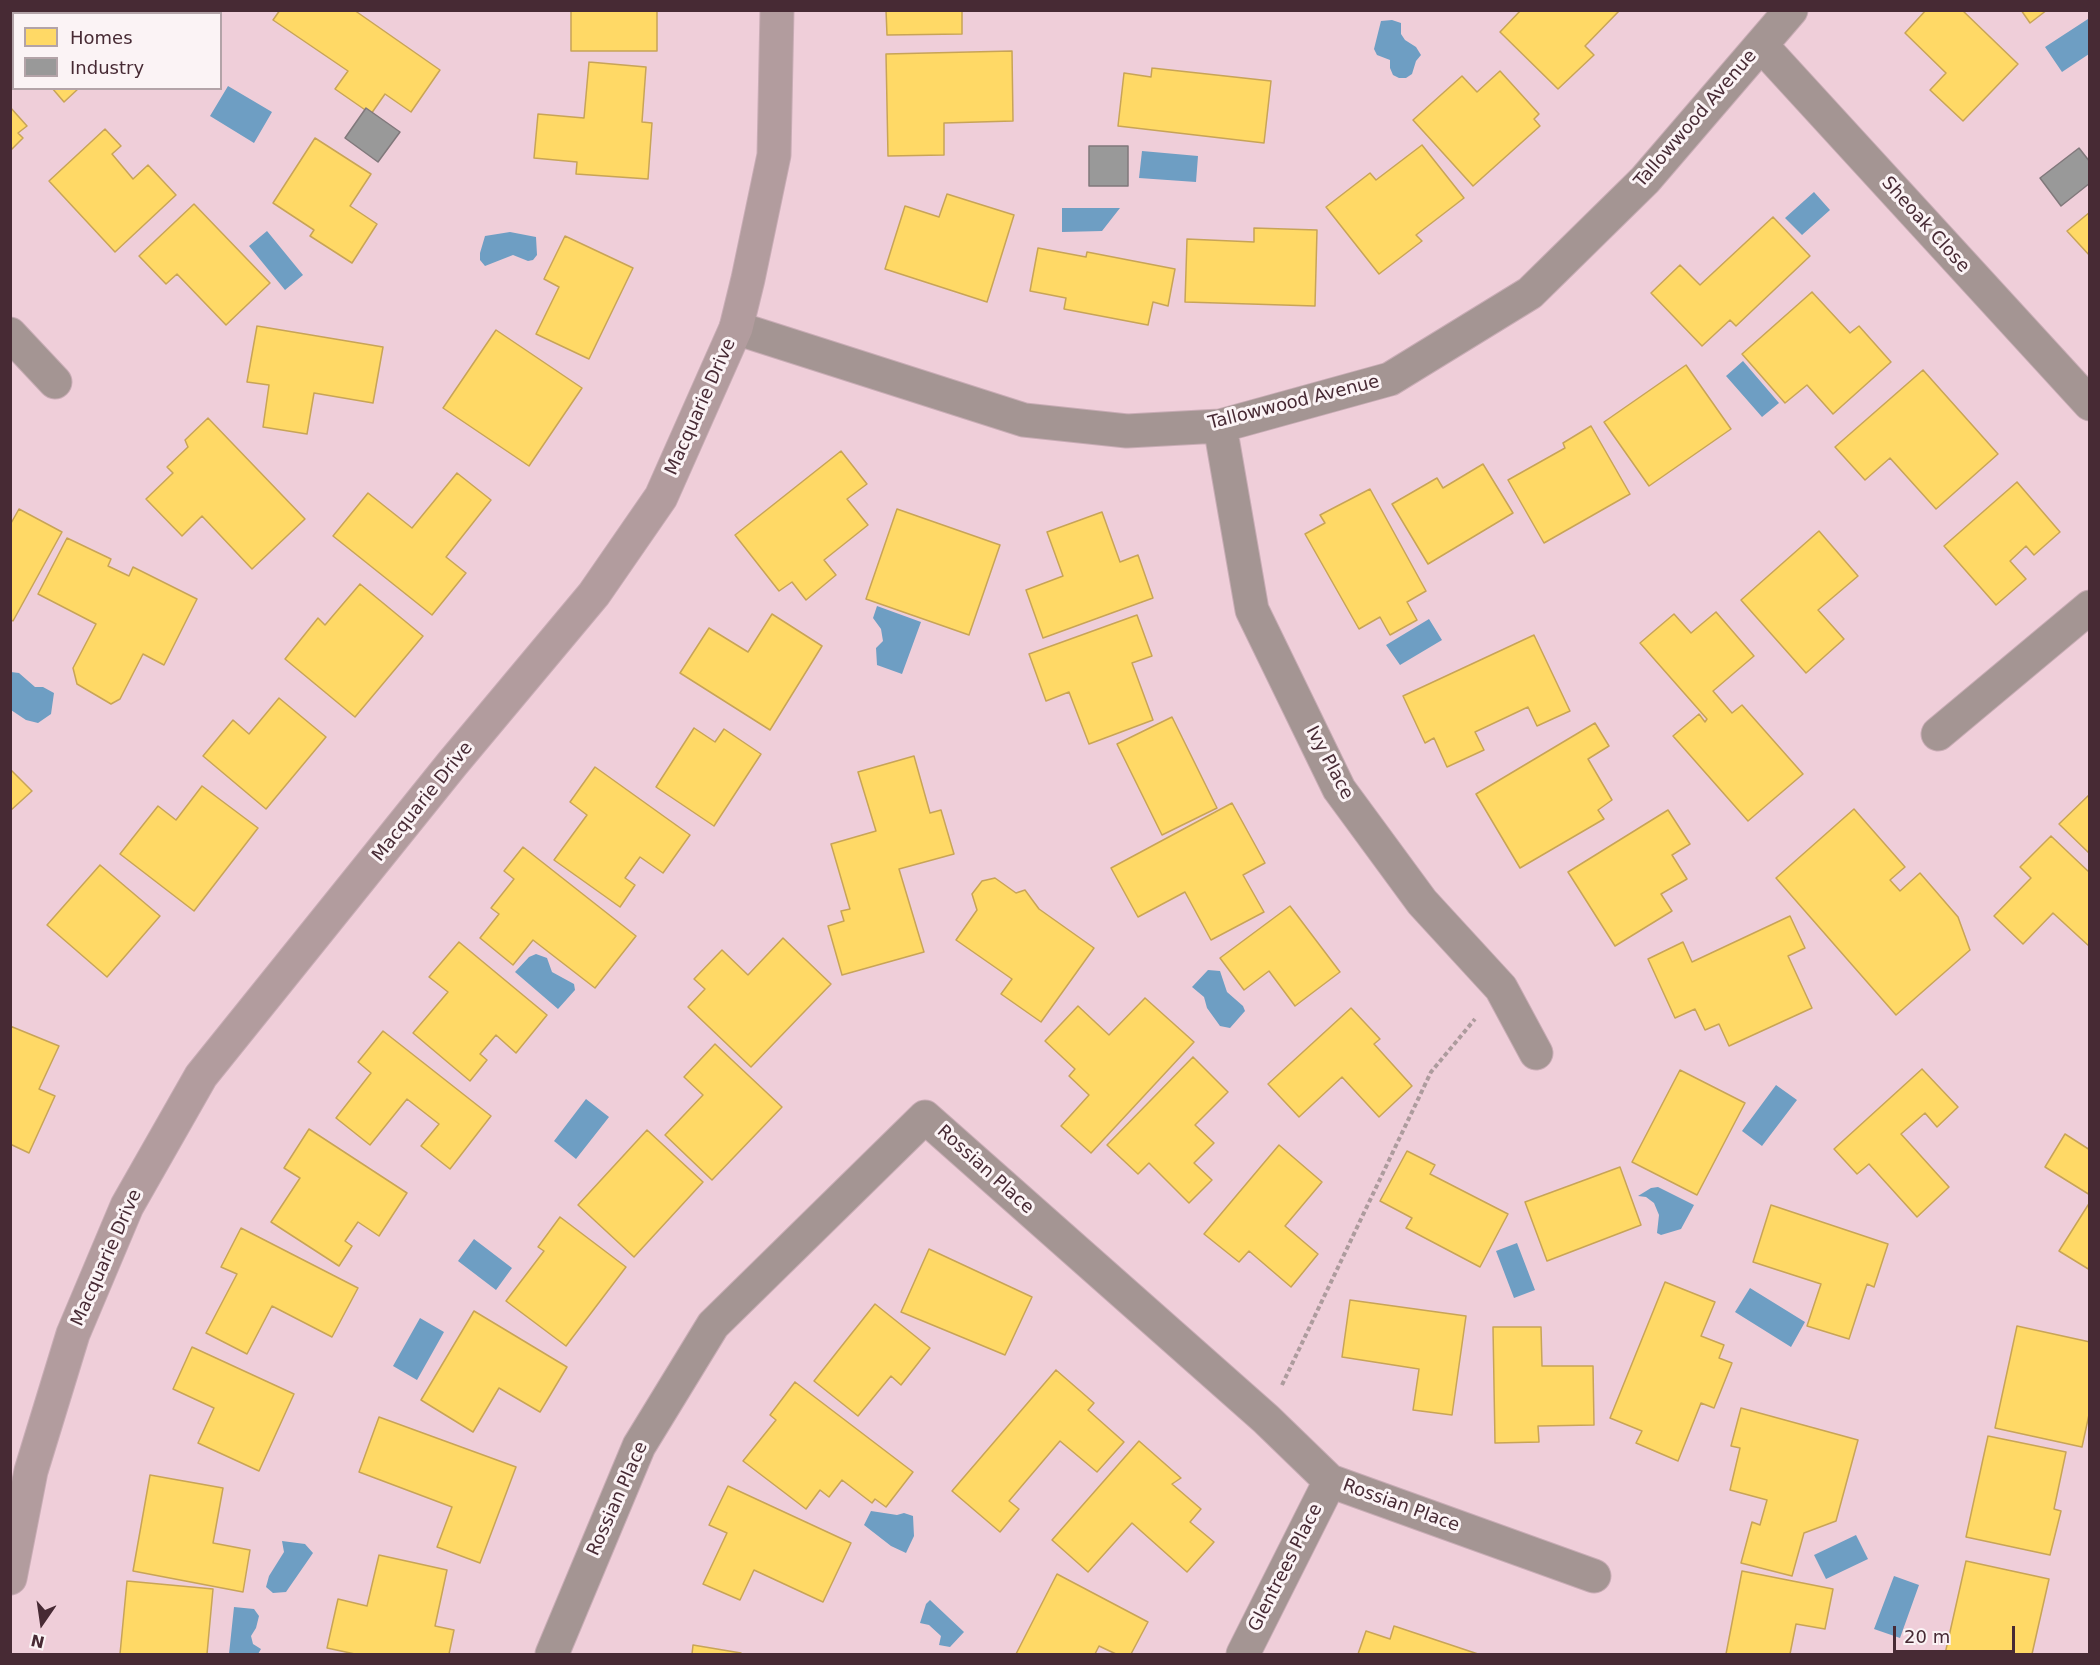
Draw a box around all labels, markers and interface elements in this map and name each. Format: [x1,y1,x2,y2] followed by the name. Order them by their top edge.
[12,12,222,90] legend
[70,27,133,48] text: Homes
[1630,46,1762,192] street label: Tallowwood Avenue
[70,57,144,78] text: Industry
[1876,173,1974,277] street label: Sheoak Close
[661,335,741,479] street label: Macquarie Drive
[1206,371,1382,435] street label: Tallowwood Avenue
[1301,723,1357,803] street label: Ivy Place
[368,738,478,866] street label: Macquarie Drive
[932,1121,1038,1219] street label: Rossian Place
[67,1186,147,1330] street label: Macquarie Drive
[583,1439,653,1559] street label: Rossian Place
[1340,1475,1462,1537] street label: Rossian Place
[1244,1500,1328,1636] street label: Glentrees Place
[12,1593,72,1653] north arrow
[1896,1614,2018,1652] scale bar
[1904,1626,1950,1647] text: 20 m
[29,1630,47,1652] text: N

